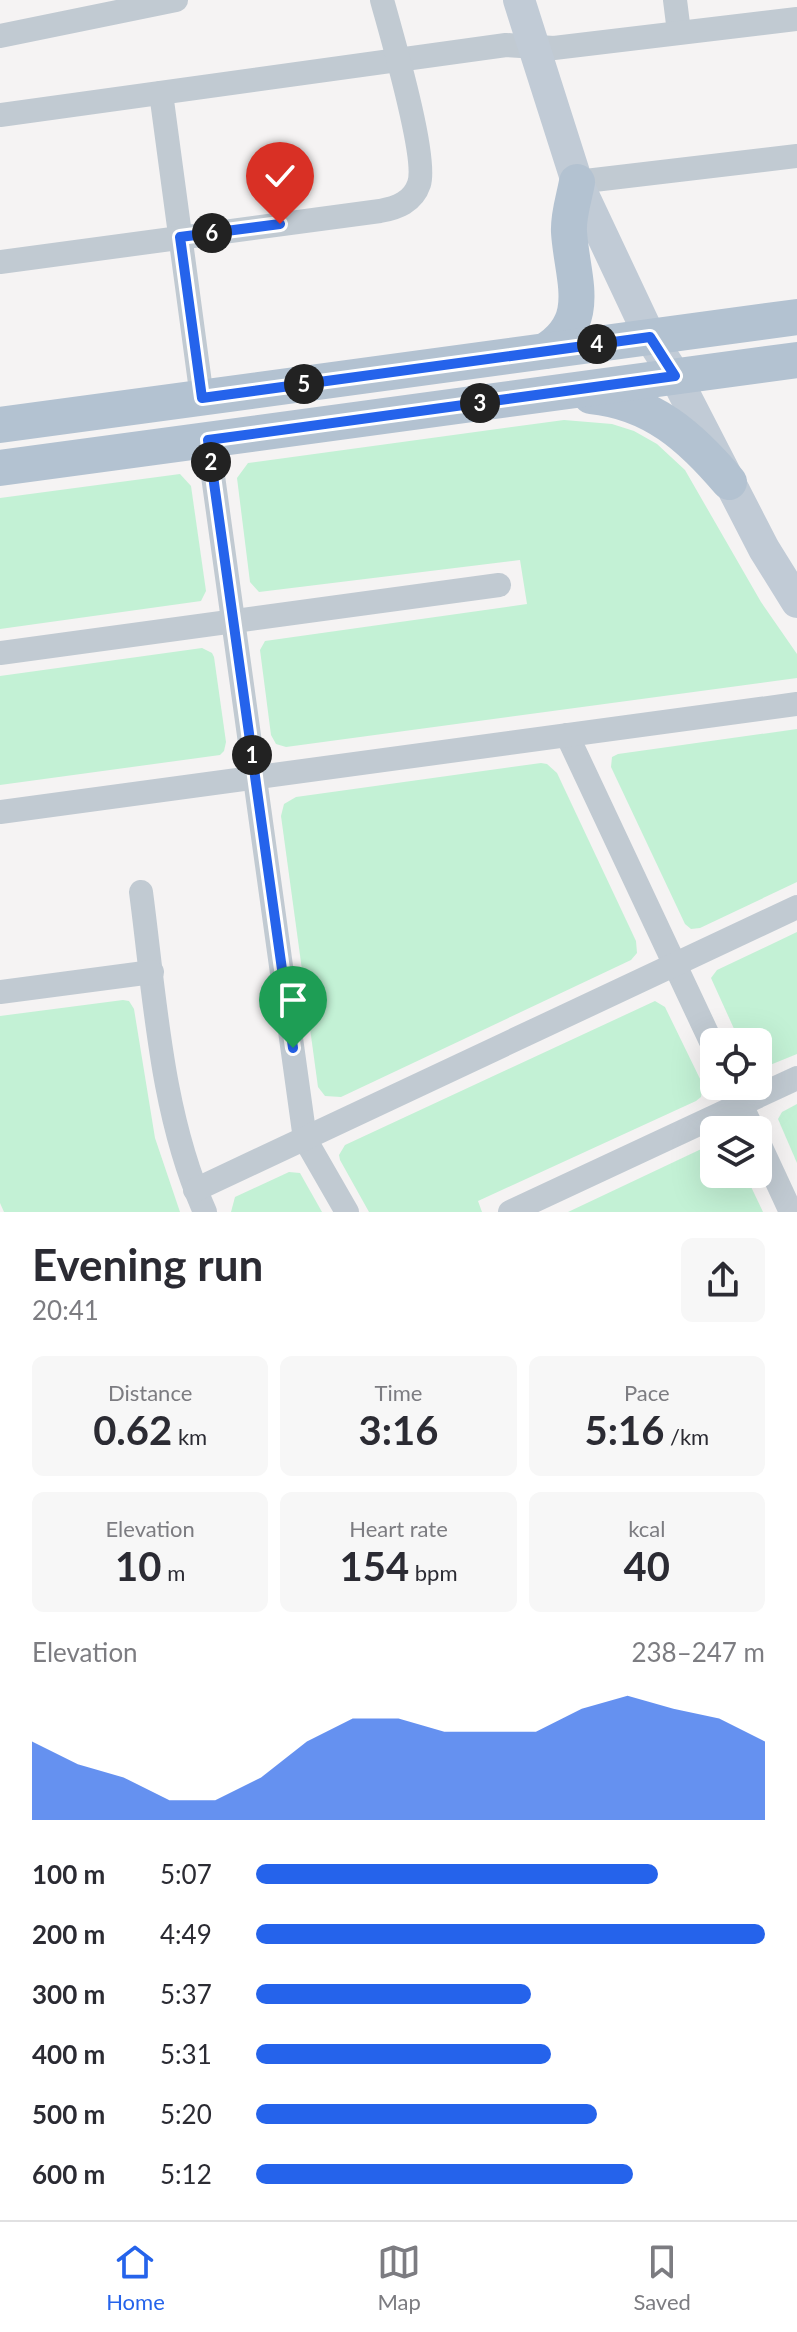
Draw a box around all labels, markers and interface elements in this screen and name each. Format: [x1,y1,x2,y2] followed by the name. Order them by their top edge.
[246,142,314,224] pin
[258,154,302,198] icon: check
[192,213,232,253] pin: 6
[206,219,218,246] text: 6
[577,324,617,364] pin: 4
[591,330,603,357] text: 4
[284,364,324,404] pin: 5
[298,370,310,397] text: 5
[460,383,500,423] pin: 3
[474,389,486,416] text: 3
[191,442,231,482] pin: 2
[205,448,217,475] text: 2
[232,735,272,775] pin: 1
[246,741,258,768] text: 1
[259,966,327,1048] pin
[271,978,315,1022] icon: arrive
[700,1028,772,1188] map controls
[700,1028,772,1100] button: locate
[700,1116,772,1188] button: layers
[32,1238,263,1290] text: Evening run
[681,1238,765,1322] button: share
[32,1294,99,1326] text: 20:41
[108,1379,192,1406] text: Distance
[375,1379,422,1406] text: Time
[624,1379,670,1406] text: Pace
[93,1406,172,1454] text: 0.62
[359,1406,438,1454] text: 3:16
[584,1406,664,1454] text: 5:16
[172,1423,207,1450] text: km
[664,1423,709,1450] text: /km
[105,1515,195,1542] text: Elevation
[349,1515,448,1542] text: Heart rate
[628,1515,665,1542] text: kcal
[115,1542,162,1590] text: 10
[339,1542,409,1590] text: 154
[624,1542,670,1590] text: 40
[162,1559,185,1586] text: m
[409,1559,457,1586] text: bpm
[32,1636,138,1668] text: Elevation
[631,1636,765,1668] text: 238–247 m
[32,1858,105,1890] text: 100 m
[160,1858,212,1890] text: 5:07
[32,1918,105,1950] text: 200 m
[160,1918,212,1950] text: 4:49
[32,1978,105,2010] text: 300 m
[160,1978,212,2010] text: 5:37
[32,2038,105,2070] text: 400 m
[160,2038,212,2070] text: 5:31
[32,2098,105,2130] text: 500 m
[160,2098,212,2130] text: 5:20
[32,2158,105,2190] text: 600 m
[160,2158,212,2190] text: 5:12
[106,2240,165,2315] tab: Home
[377,2240,421,2315] tab: Map
[633,2240,691,2315] tab: Saved

